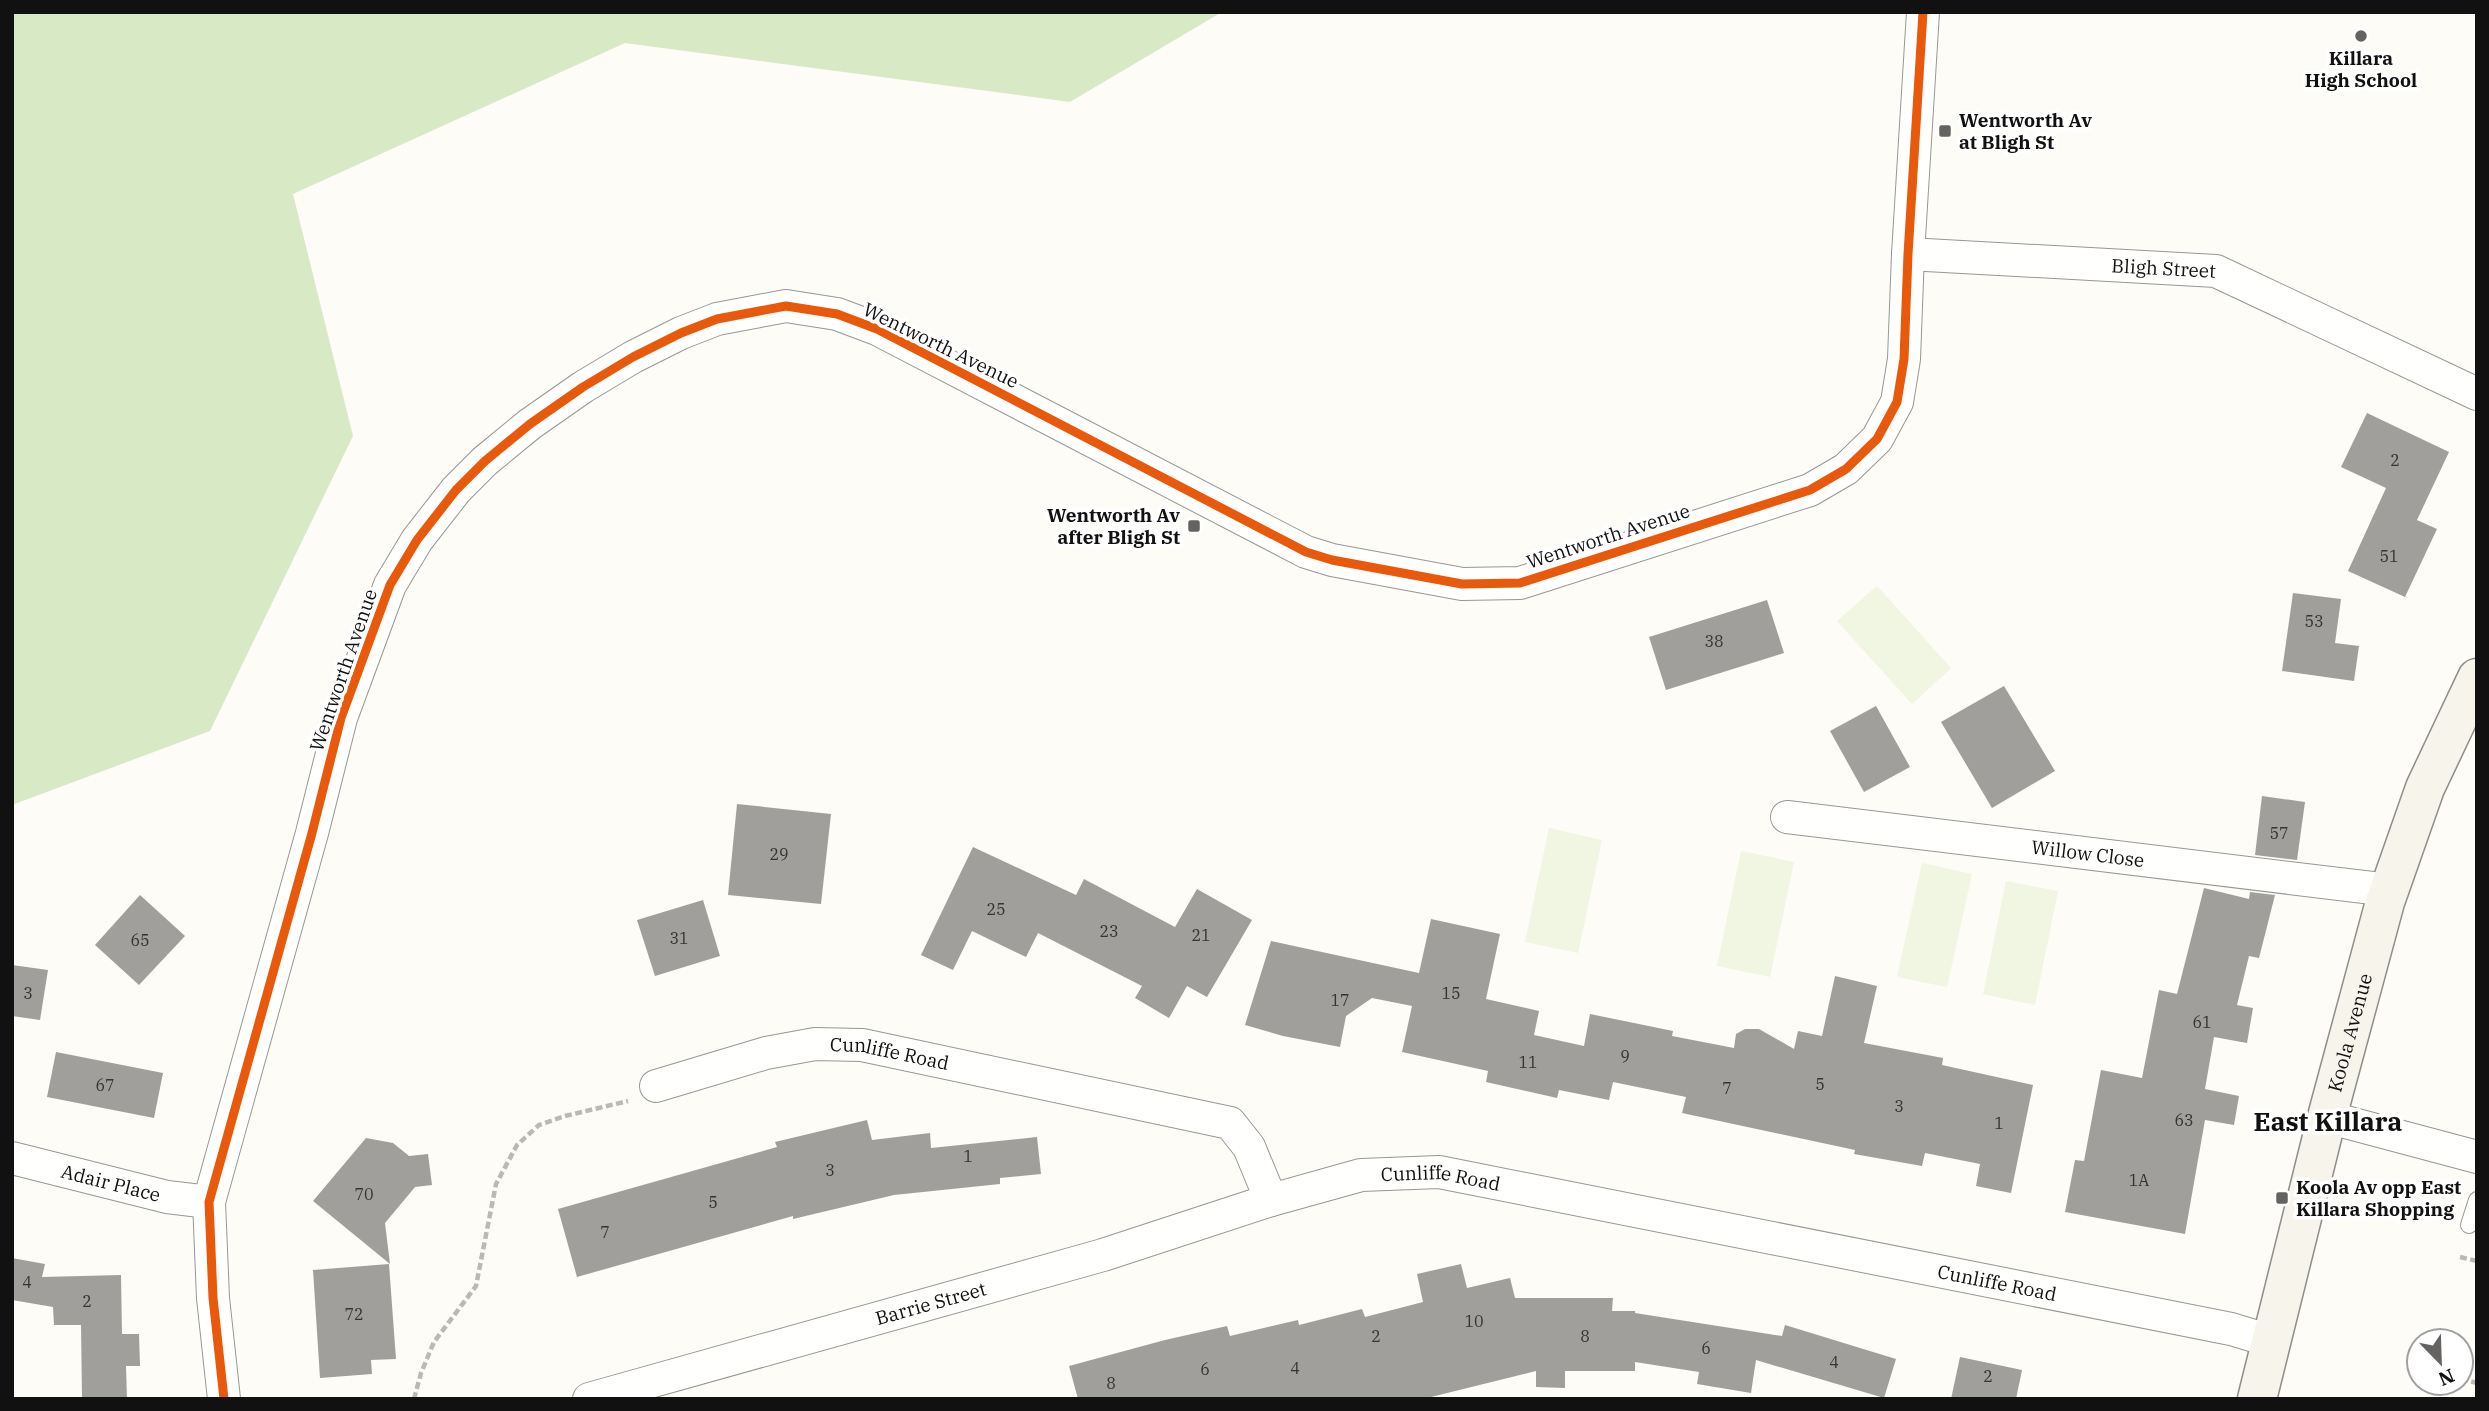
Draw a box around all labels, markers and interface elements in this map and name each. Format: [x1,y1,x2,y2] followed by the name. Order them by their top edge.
[2353,28,2369,44] marker: Killara High School
[2305,46,2417,92] place label: Killara High School
[1959,108,2092,154] place label: Wentworth Av at Bligh St
[1937,123,1953,139] marker: Wentworth Av at Bligh St
[2111,253,2217,283] street label: Bligh Street
[859,297,1023,393] street label: Wentworth Avenue
[2390,450,2400,470] house number: 2
[1523,498,1693,574] street label: Wentworth Avenue
[1047,503,1180,549] place label: Wentworth Av after Bligh St
[1186,518,1202,534] marker: Wentworth Av after Bligh St
[2379,546,2399,566] house number: 51
[304,586,382,754] street label: Wentworth Avenue
[2304,611,2324,631] house number: 53
[1704,631,1724,651] house number: 38
[2269,823,2289,843] house number: 57
[2030,835,2146,872] street label: Willow Close
[769,844,789,864] house number: 29
[986,899,1006,919] house number: 25
[1099,921,1119,941] house number: 23
[1191,925,1211,945] house number: 21
[669,928,689,948] house number: 31
[130,930,150,950] house number: 65
[2322,971,2377,1095] street label: Koola Avenue
[23,983,33,1003] house number: 3
[1441,983,1461,1003] house number: 15
[1330,990,1350,1010] house number: 17
[2192,1012,2212,1032] house number: 61
[830,1032,951,1075] street label: Cunliffe Road
[1620,1046,1630,1066] house number: 9
[1518,1052,1538,1072] house number: 11
[1815,1074,1825,1094] house number: 5
[95,1075,115,1095] house number: 67
[1722,1078,1732,1098] house number: 7
[1894,1096,1904,1116] house number: 3
[2254,1104,2403,1138] district label: East Killara
[2174,1110,2194,1130] house number: 63
[1994,1113,2004,1133] house number: 1
[963,1146,973,1166] house number: 1
[59,1159,163,1207] street label: Adair Place
[825,1160,835,1180] house number: 3
[1380,1160,1503,1196] street label: Cunliffe Road
[2129,1170,2149,1190] house number: 1A
[2296,1175,2461,1221] place label: Koola Av opp East Killara Shopping
[354,1184,374,1204] house number: 70
[2274,1190,2290,1206] marker: Koola Av opp East Killara Shopping
[708,1192,718,1212] house number: 5
[600,1222,610,1242] house number: 7
[1936,1259,2059,1306] street label: Cunliffe Road
[22,1272,32,1292] house number: 4
[873,1276,989,1330] street label: Barrie Street
[82,1291,92,1311] house number: 2
[344,1304,364,1324] house number: 72
[1464,1311,1484,1331] house number: 10
[1371,1326,1381,1346] house number: 2
[1580,1326,1590,1346] house number: 8
[2405,1327,2475,1397] north arrow
[1701,1338,1711,1358] house number: 6
[1829,1352,1839,1372] house number: 4
[1290,1358,1300,1378] house number: 4
[1200,1359,1210,1379] house number: 6
[2435,1364,2458,1392] text: N
[1983,1366,1993,1386] house number: 2
[1106,1373,1116,1393] house number: 8

